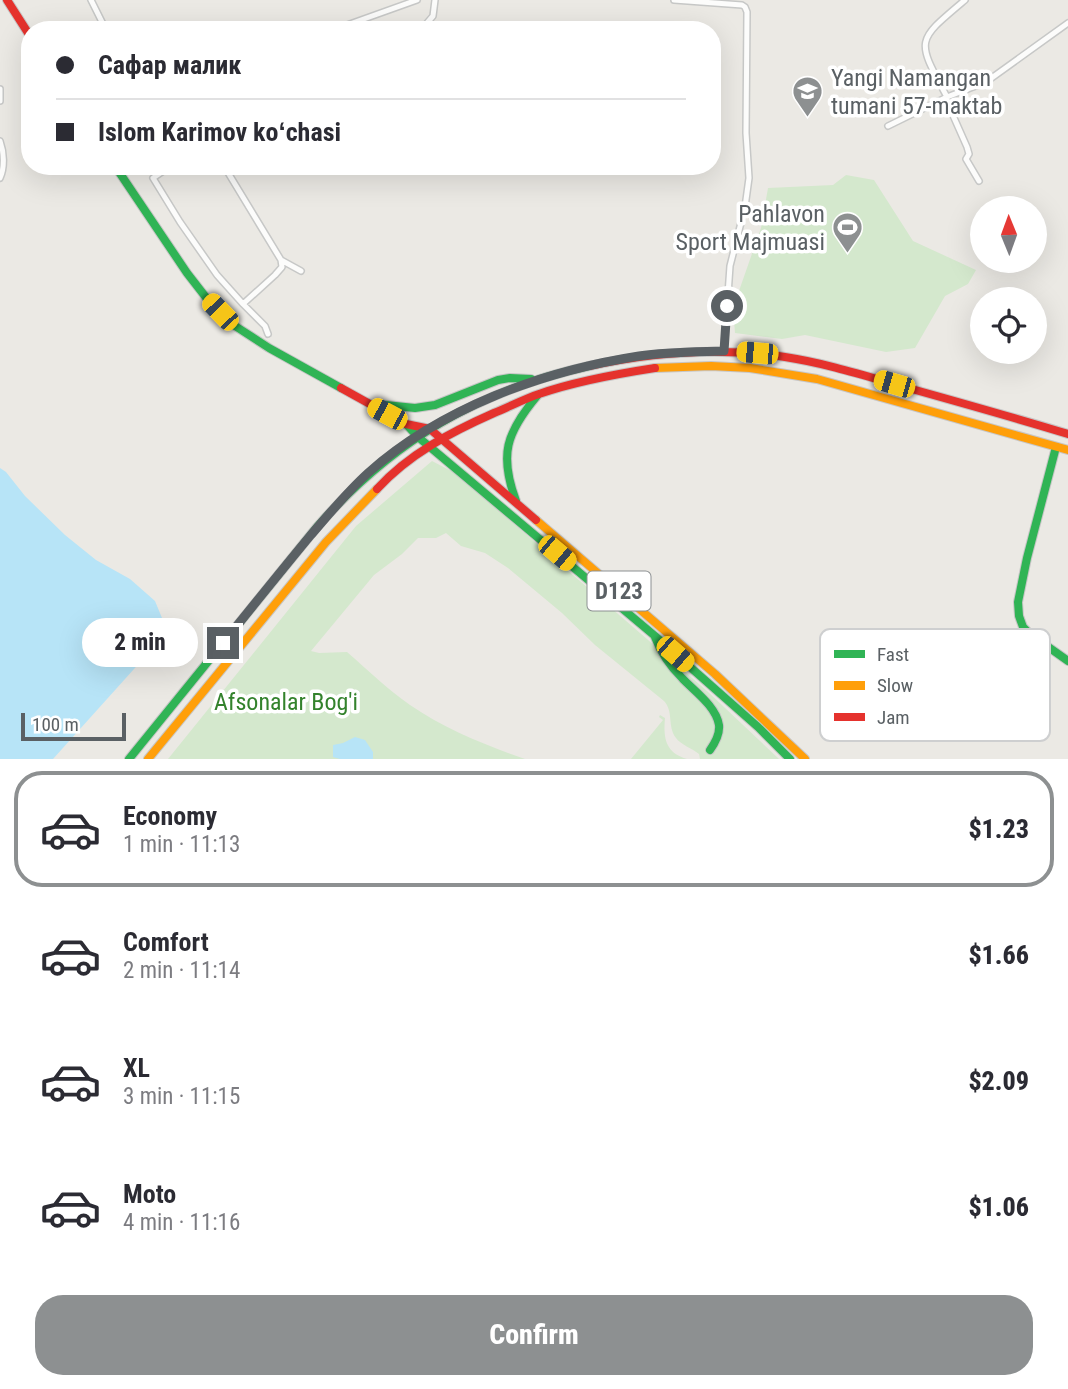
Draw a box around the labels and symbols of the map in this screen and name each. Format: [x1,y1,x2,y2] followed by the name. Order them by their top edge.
[831,64,1002,120] place label: Yangi Namangan tumani 57-maktab
[791,75,825,119] school or university icon: Yangi Namangan tumani 57-maktab
[970,196,1046,273] north arrow
[676,200,825,256] place label: Pahlavon Sport Majmuasi
[831,211,865,255] sports icon: Pahlavon Sport Majmuasi
[198,290,243,334] car
[711,290,743,322] route start
[736,341,779,365] car
[871,368,918,400] car
[364,395,411,433] car
[535,531,580,575] car
[588,572,650,610] road number: D123
[83,618,198,668] callout: 2 min
[207,627,239,659] route end
[820,629,1050,741] legend
[653,632,698,676] car
[877,643,909,666] text: Fast
[877,674,913,697] text: Slow
[214,688,358,716] park label: Afsonalar Bog'i
[877,706,910,729] text: Jam
[21,710,126,742] scale bar

